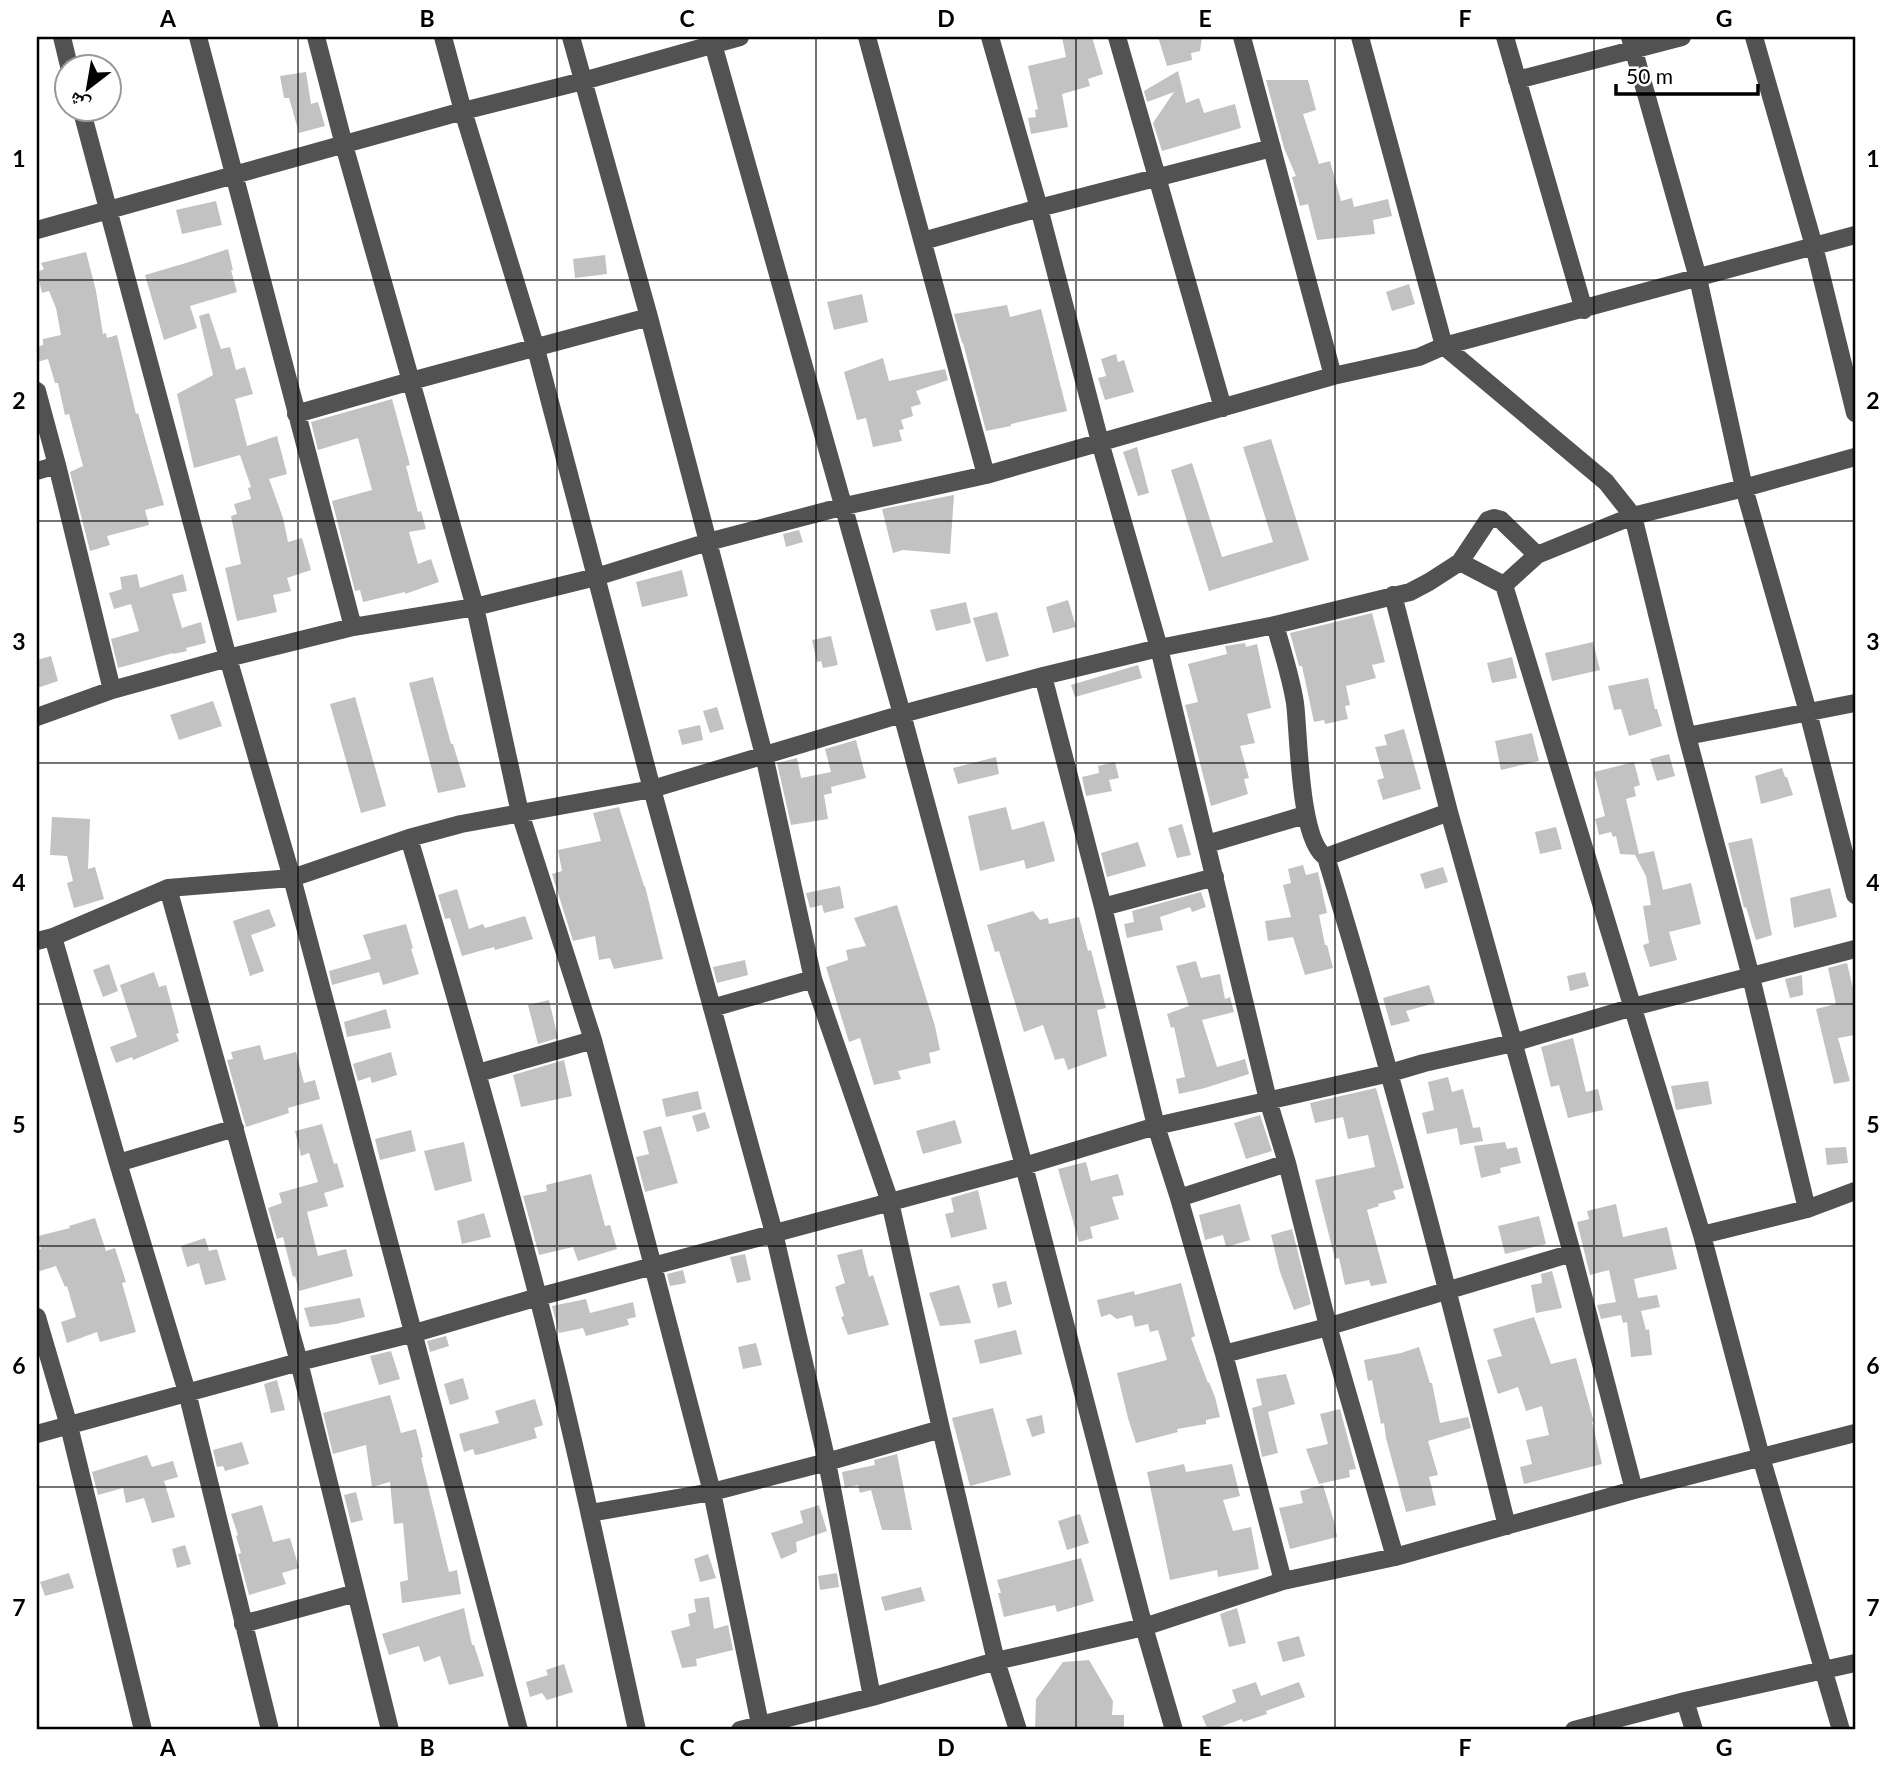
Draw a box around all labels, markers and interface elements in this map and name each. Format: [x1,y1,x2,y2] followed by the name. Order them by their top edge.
[159,4,177,32] text: A
[419,4,435,32] text: B
[679,4,695,32] text: C
[937,4,955,32] text: D
[1198,4,1212,32] text: E
[1458,4,1472,32] text: F
[1716,4,1732,32] text: G
[52,52,122,122] north arrow
[1616,52,1757,96] scale bar
[1626,63,1673,88] text: 50 m
[64,87,94,118] text: ش
[12,144,26,172] text: 1
[1866,144,1880,172] text: 1
[12,386,26,414] text: 2
[1866,386,1880,414] text: 2
[12,627,26,655] text: 3
[1866,627,1880,655] text: 3
[12,868,26,896] text: 4
[1866,868,1880,896] text: 4
[12,1110,26,1138] text: 5
[1866,1110,1880,1138] text: 5
[12,1351,26,1379] text: 6
[1866,1351,1880,1379] text: 6
[12,1593,26,1621] text: 7
[1866,1593,1880,1621] text: 7
[159,1733,177,1761] text: A
[419,1733,435,1761] text: B
[679,1733,695,1761] text: C
[937,1733,955,1761] text: D
[1198,1733,1212,1761] text: E
[1458,1733,1472,1761] text: F
[1716,1733,1732,1761] text: G

